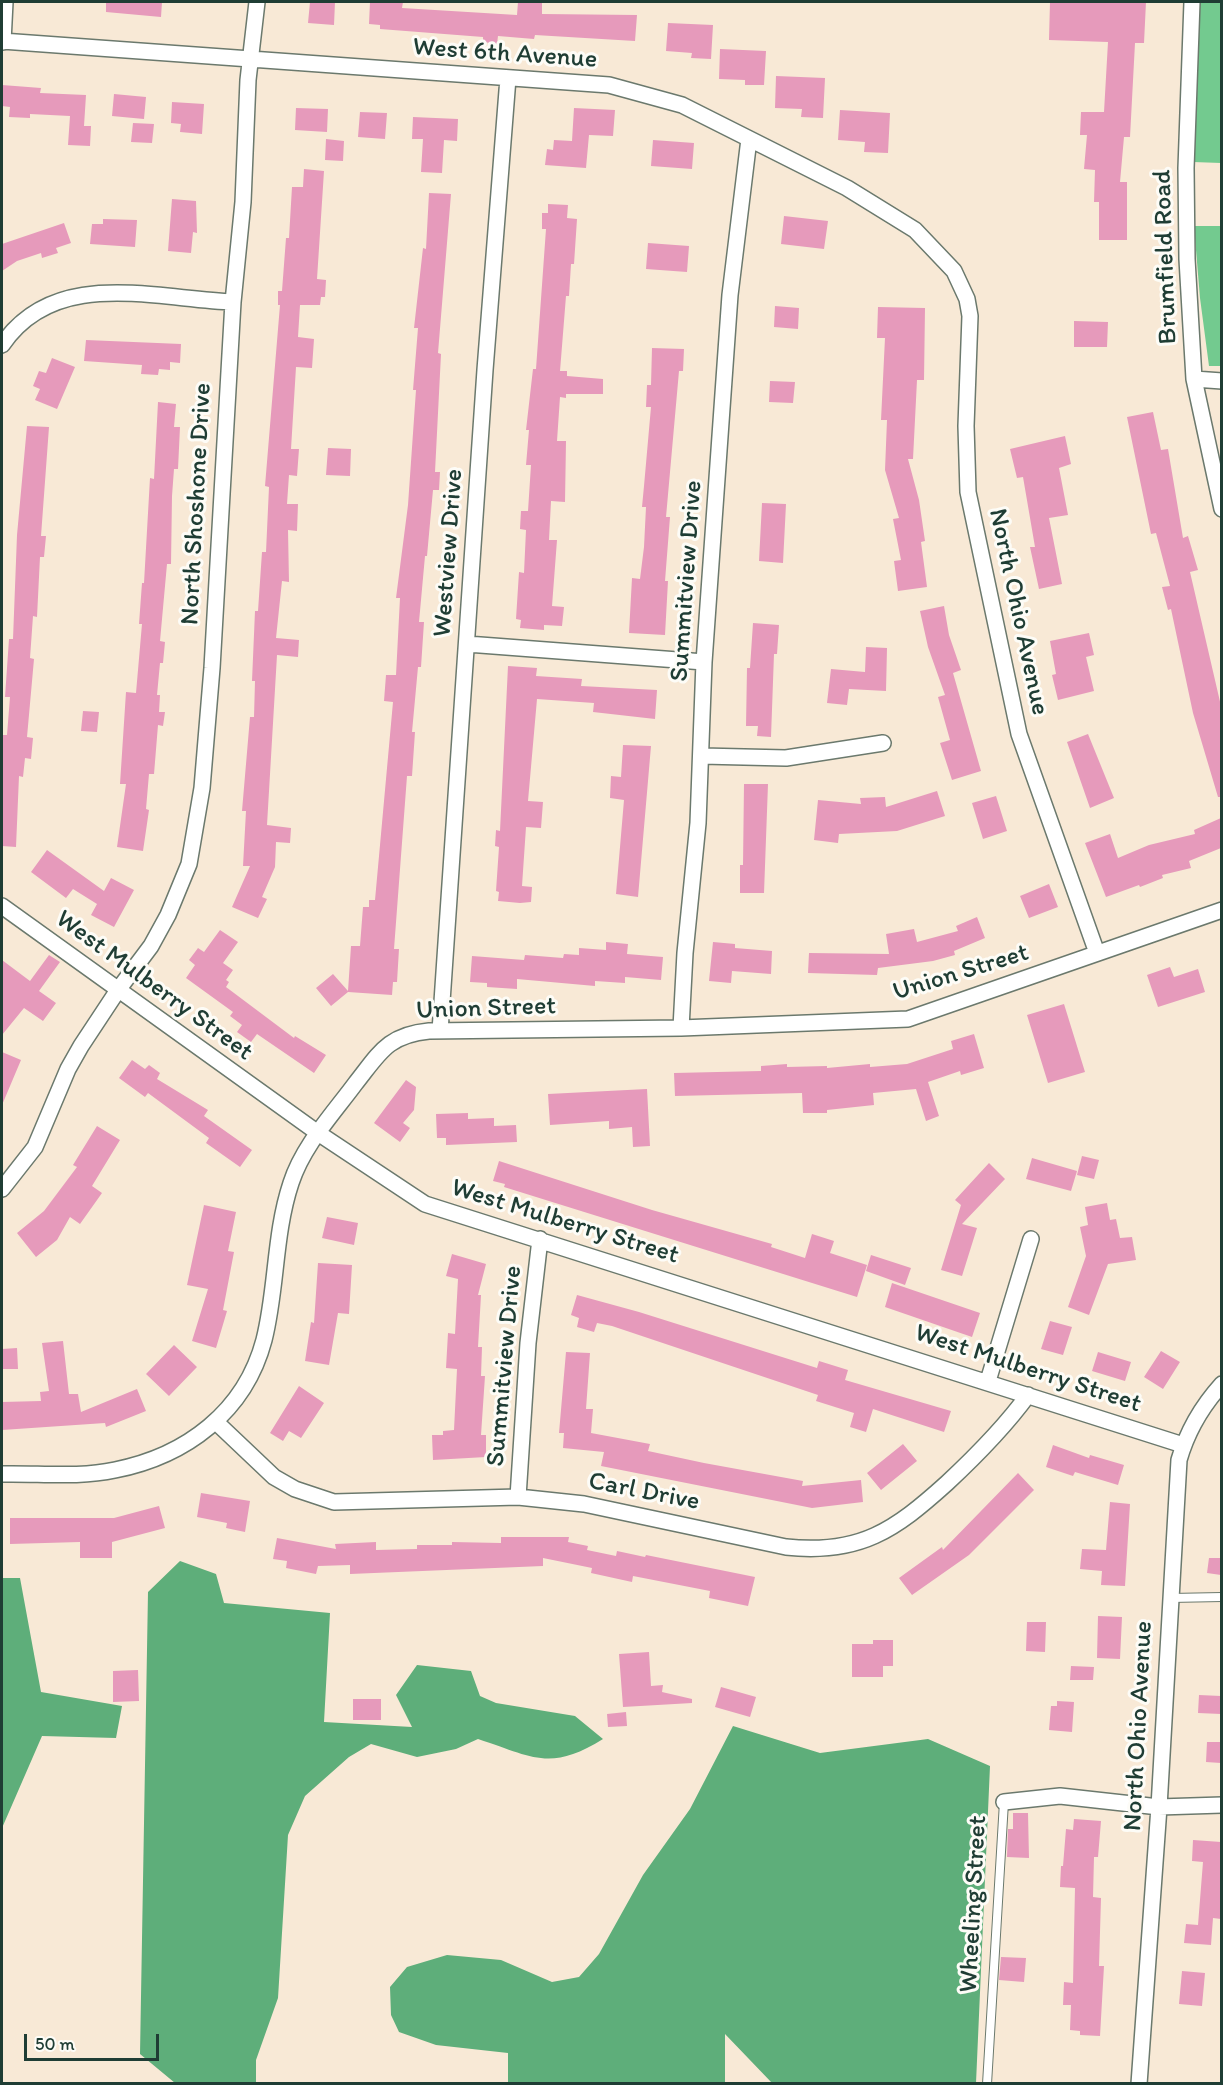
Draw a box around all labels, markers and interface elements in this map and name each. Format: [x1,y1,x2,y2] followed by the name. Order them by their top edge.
[412,32,598,76] street label: West 6th Avenue
[1147,169,1185,345] street label: Brumfield Road
[175,382,219,626] street label: North Shoshone Drive
[428,468,470,638] street label: Westview Drive
[664,479,710,683] street label: Summitview Drive
[981,506,1055,718] street label: North Ohio Avenue
[49,904,259,1068] street label: West Mulberry Street
[889,938,1033,1008] street label: Union Street
[415,991,557,1027] street label: Union Street
[447,1173,683,1271] street label: West Mulberry Street
[481,1264,529,1468] street label: Summitview Drive
[911,1318,1145,1420] street label: West Mulberry Street
[586,1466,702,1518] street label: Carl Drive
[1118,1620,1160,1832] street label: North Ohio Avenue
[954,1815,994,1993] street label: Wheeling Street
[27,2022,162,2060] scale bar
[35,2033,75,2055] text: 50 m

